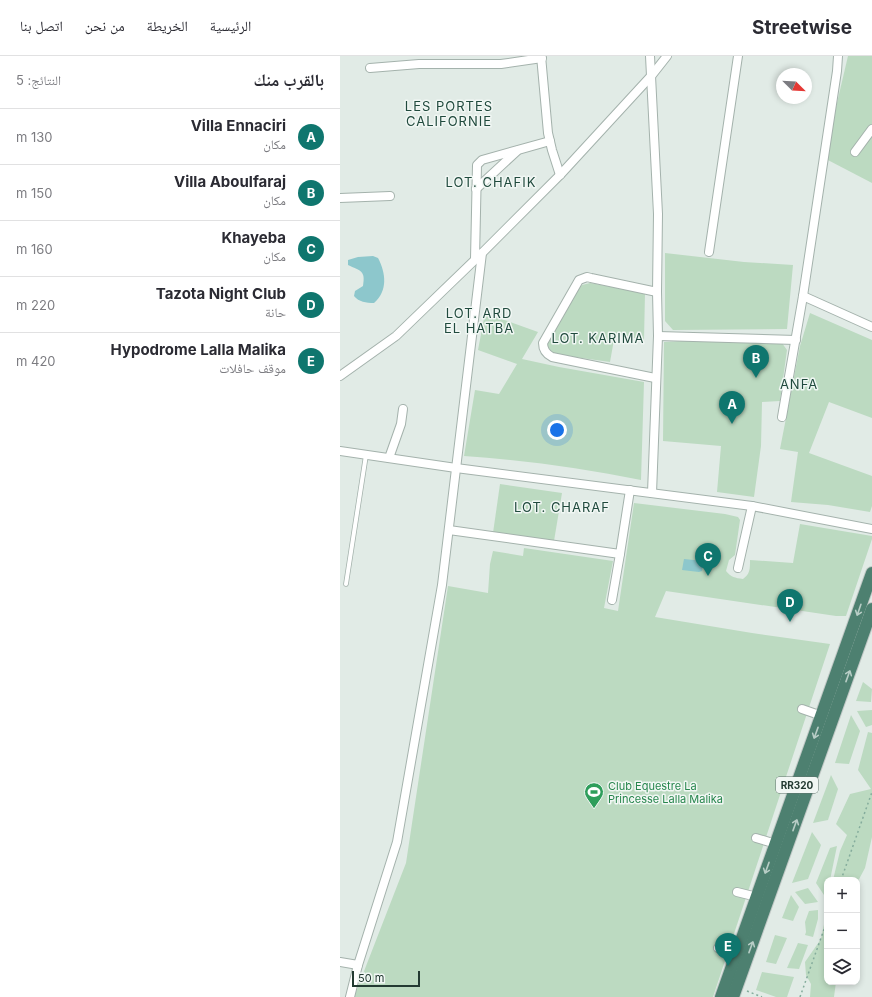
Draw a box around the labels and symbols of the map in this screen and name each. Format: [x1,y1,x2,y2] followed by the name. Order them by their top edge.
[776,68,812,104] north arrow
[405,98,493,129] district label: LES PORTES CALIFORNIE
[446,174,536,190] district label: LOT. CHAFIK
[444,305,514,336] district label: LOT. ARD EL HATBA
[551,330,645,346] district label: LOT. KARIMA
[743,345,769,378] pin: B
[780,376,818,392] district label: ANFA
[719,391,745,424] pin: A
[547,420,567,440] your location
[514,499,610,515] district label: LOT. CHARAF
[695,543,721,576] pin: C
[777,589,803,622] pin: D
[855,604,862,617] one-way arrow
[845,669,852,682] one-way arrow
[811,726,819,738] one-way arrow
[776,777,818,793] road number: RR320
[608,779,723,806] place label: Club Equestre La Princesse Lalla Malika
[583,781,605,809] sports icon: Club Equestre La Princesse Lalla Malika
[791,819,799,831] one-way arrow
[763,862,771,874] one-way arrow
[715,933,741,966] pin: E
[748,942,756,954] one-way arrow
[352,969,420,988] scale bar

